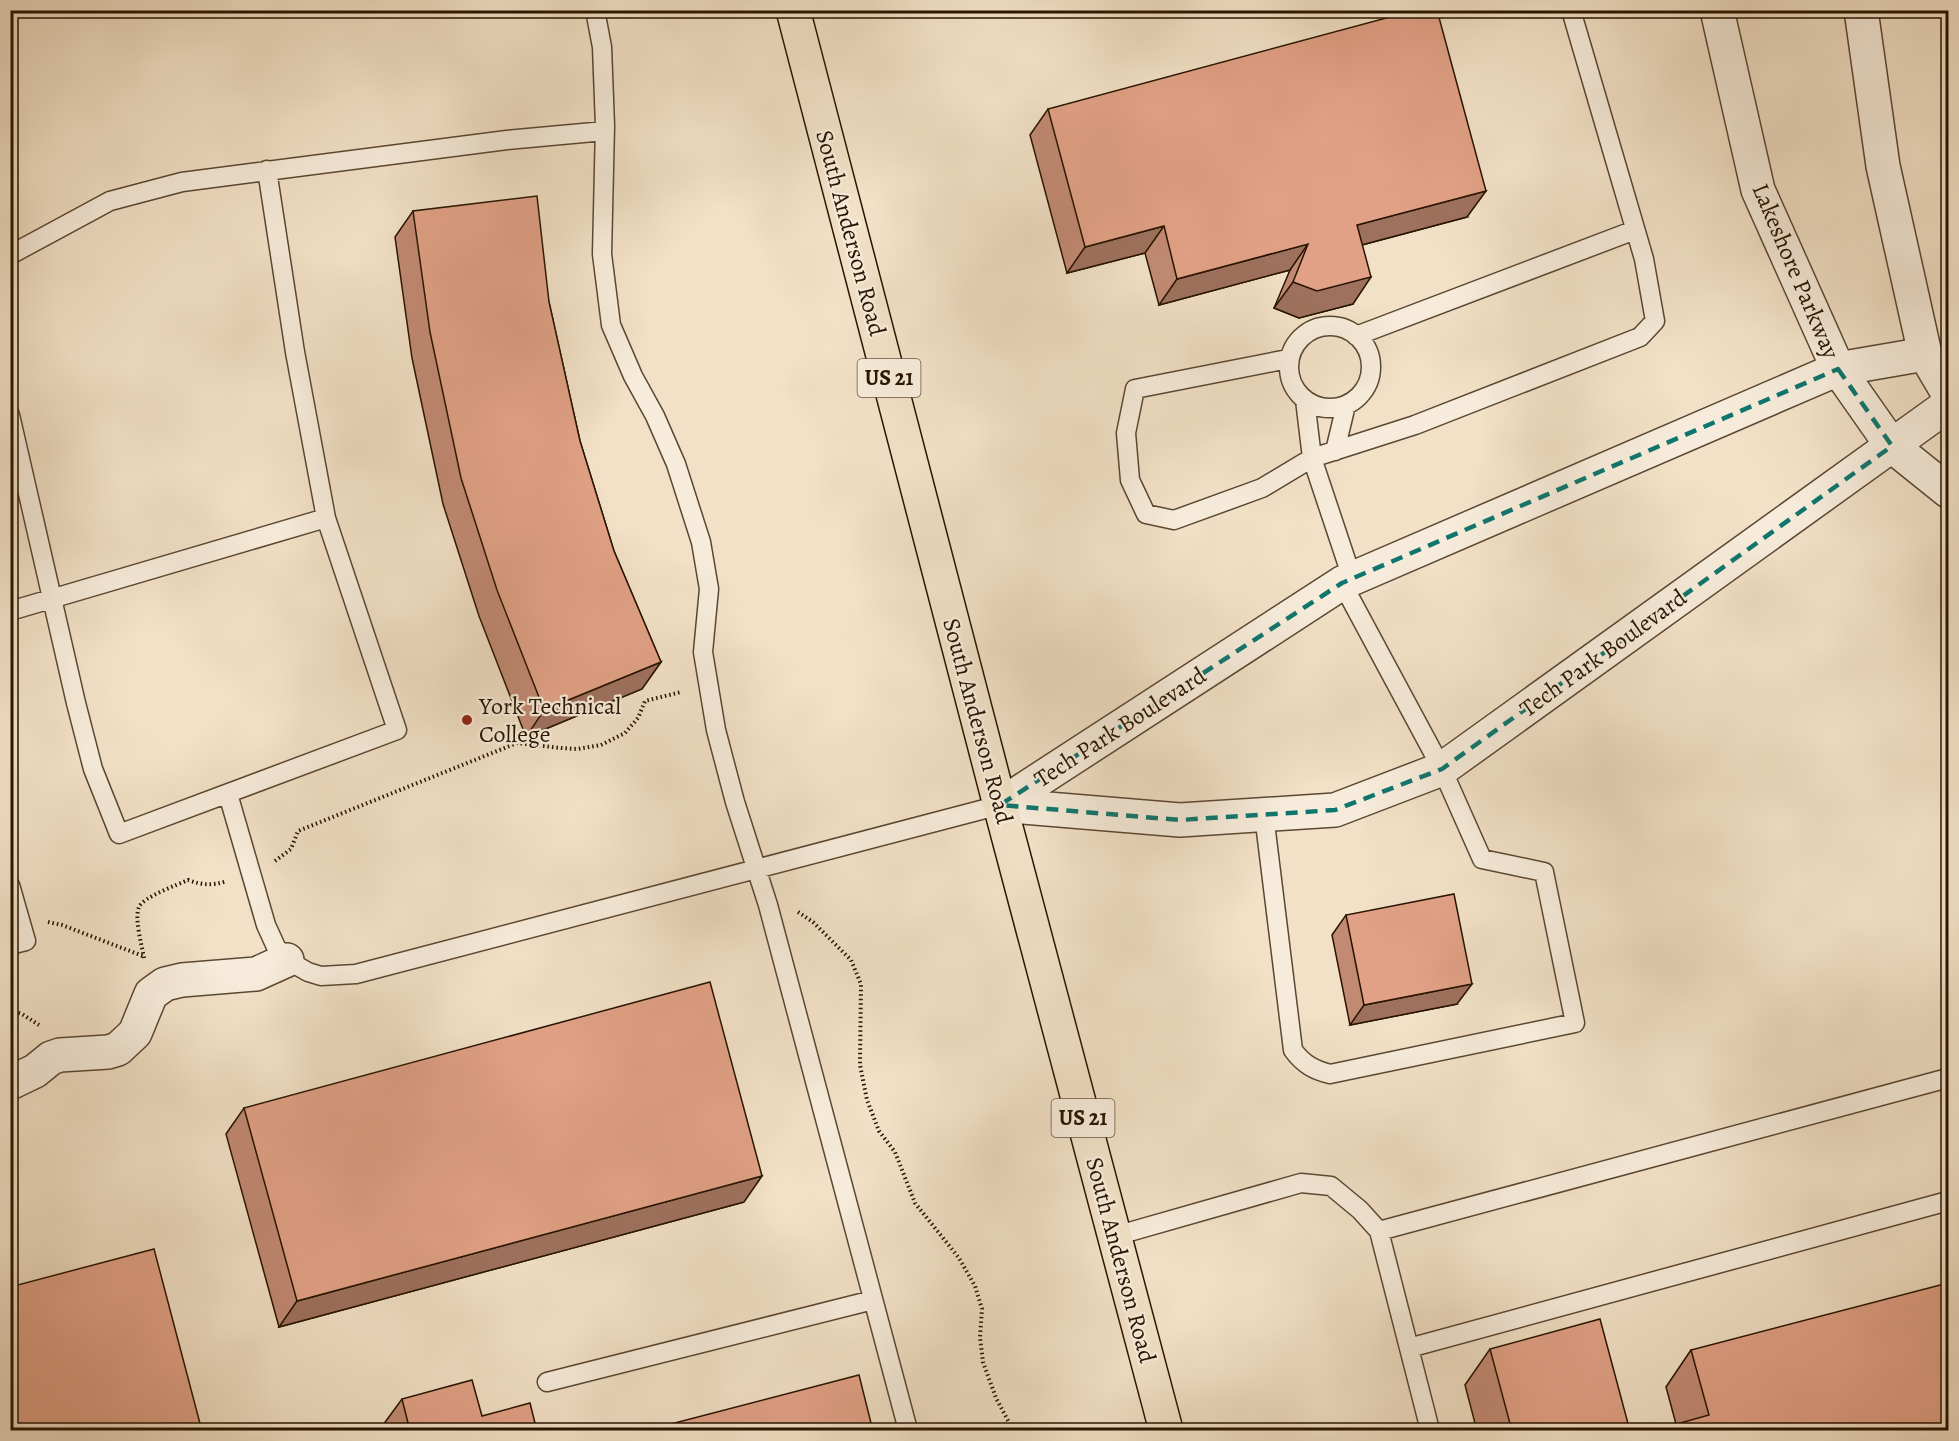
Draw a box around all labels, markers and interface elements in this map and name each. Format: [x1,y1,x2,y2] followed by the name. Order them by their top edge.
[808,127,894,339] street label: South Anderson Road
[1745,178,1847,364] street label: Lakeshore Parkway
[858,359,920,397] road number: US 21
[1513,582,1693,724] street label: Tech Park Boulevard
[935,615,1021,827] street label: South Anderson Road
[1028,659,1212,795] street label: Tech Park Boulevard
[478,690,621,750] place label: York Technical College
[460,713,474,727] marker: York Technical College
[1052,1099,1114,1137] road number: US 21
[1078,1154,1164,1366] street label: South Anderson Road

